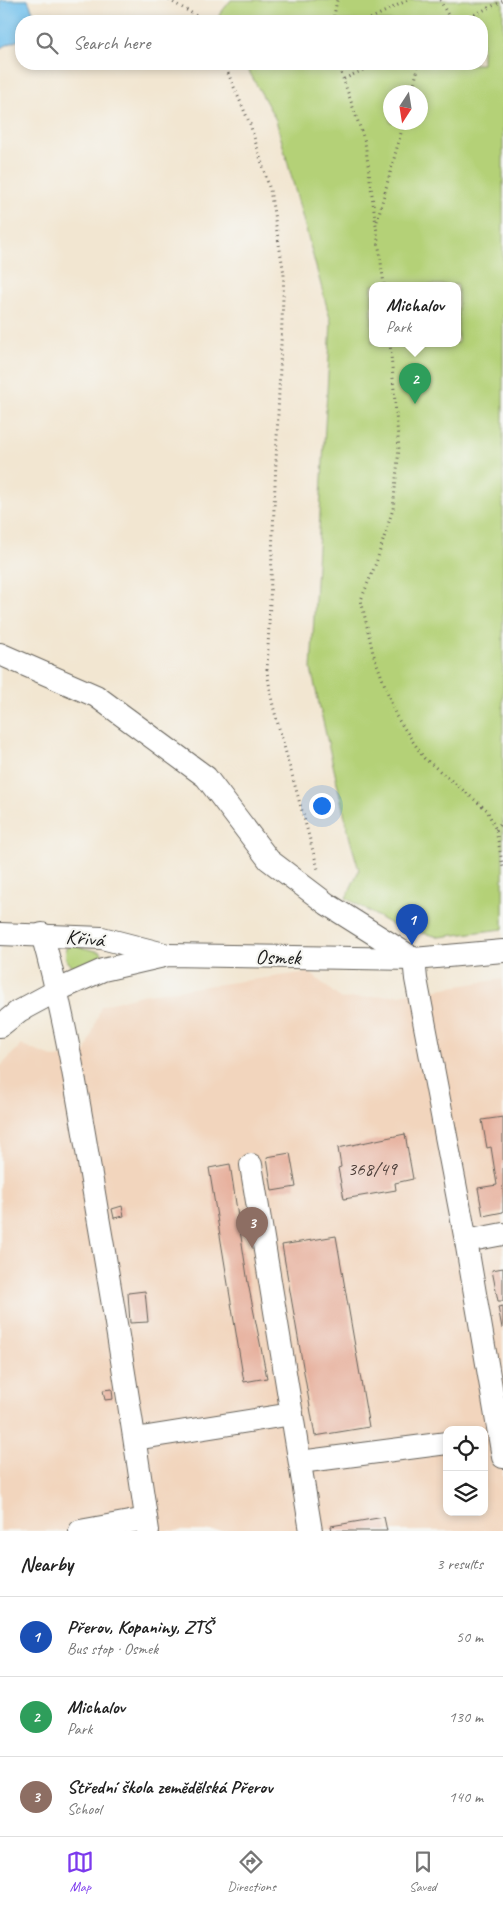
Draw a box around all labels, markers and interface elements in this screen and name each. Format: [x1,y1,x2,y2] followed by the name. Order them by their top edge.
[15,15,488,70] search box
[33,29,61,57] icon: search
[73,31,150,55] text: Search here
[383,85,428,130] north arrow
[369,282,461,347] popup
[386,293,444,317] text: Michalov
[386,317,411,337] text: Park
[399,363,431,404] pin: 2
[309,793,335,819] your location
[396,904,428,945] pin: 1
[65,923,107,953] street label: Křivá
[255,944,302,970] street label: Osmek
[347,1157,398,1181] house number: 368/49
[236,1207,268,1248] pin: 3
[443,1426,488,1516] map controls
[443,1426,488,1471] button: locate
[443,1471,488,1516] button: layers
[20,1551,73,1577] text: Nearby
[436,1554,483,1574] text: 3 results
[67,1615,212,1639] text: Přerov, Kopaniny, ZTŠ
[32,1627,40,1647] text: 1
[456,1627,483,1647] text: 50 m
[67,1639,158,1659] text: Bus stop · Osmek
[67,1695,125,1719] text: Michalov
[32,1707,40,1727] text: 2
[449,1707,483,1727] text: 130 m
[67,1719,92,1739] text: Park
[67,1775,272,1799] text: Střední škola zemědělská Přerov
[32,1787,40,1807] text: 3
[449,1787,483,1807] text: 140 m
[67,1799,101,1819] text: School
[66,1848,94,1895] tab: Map
[227,1848,276,1895] tab: Directions
[409,1848,437,1895] tab: Saved

